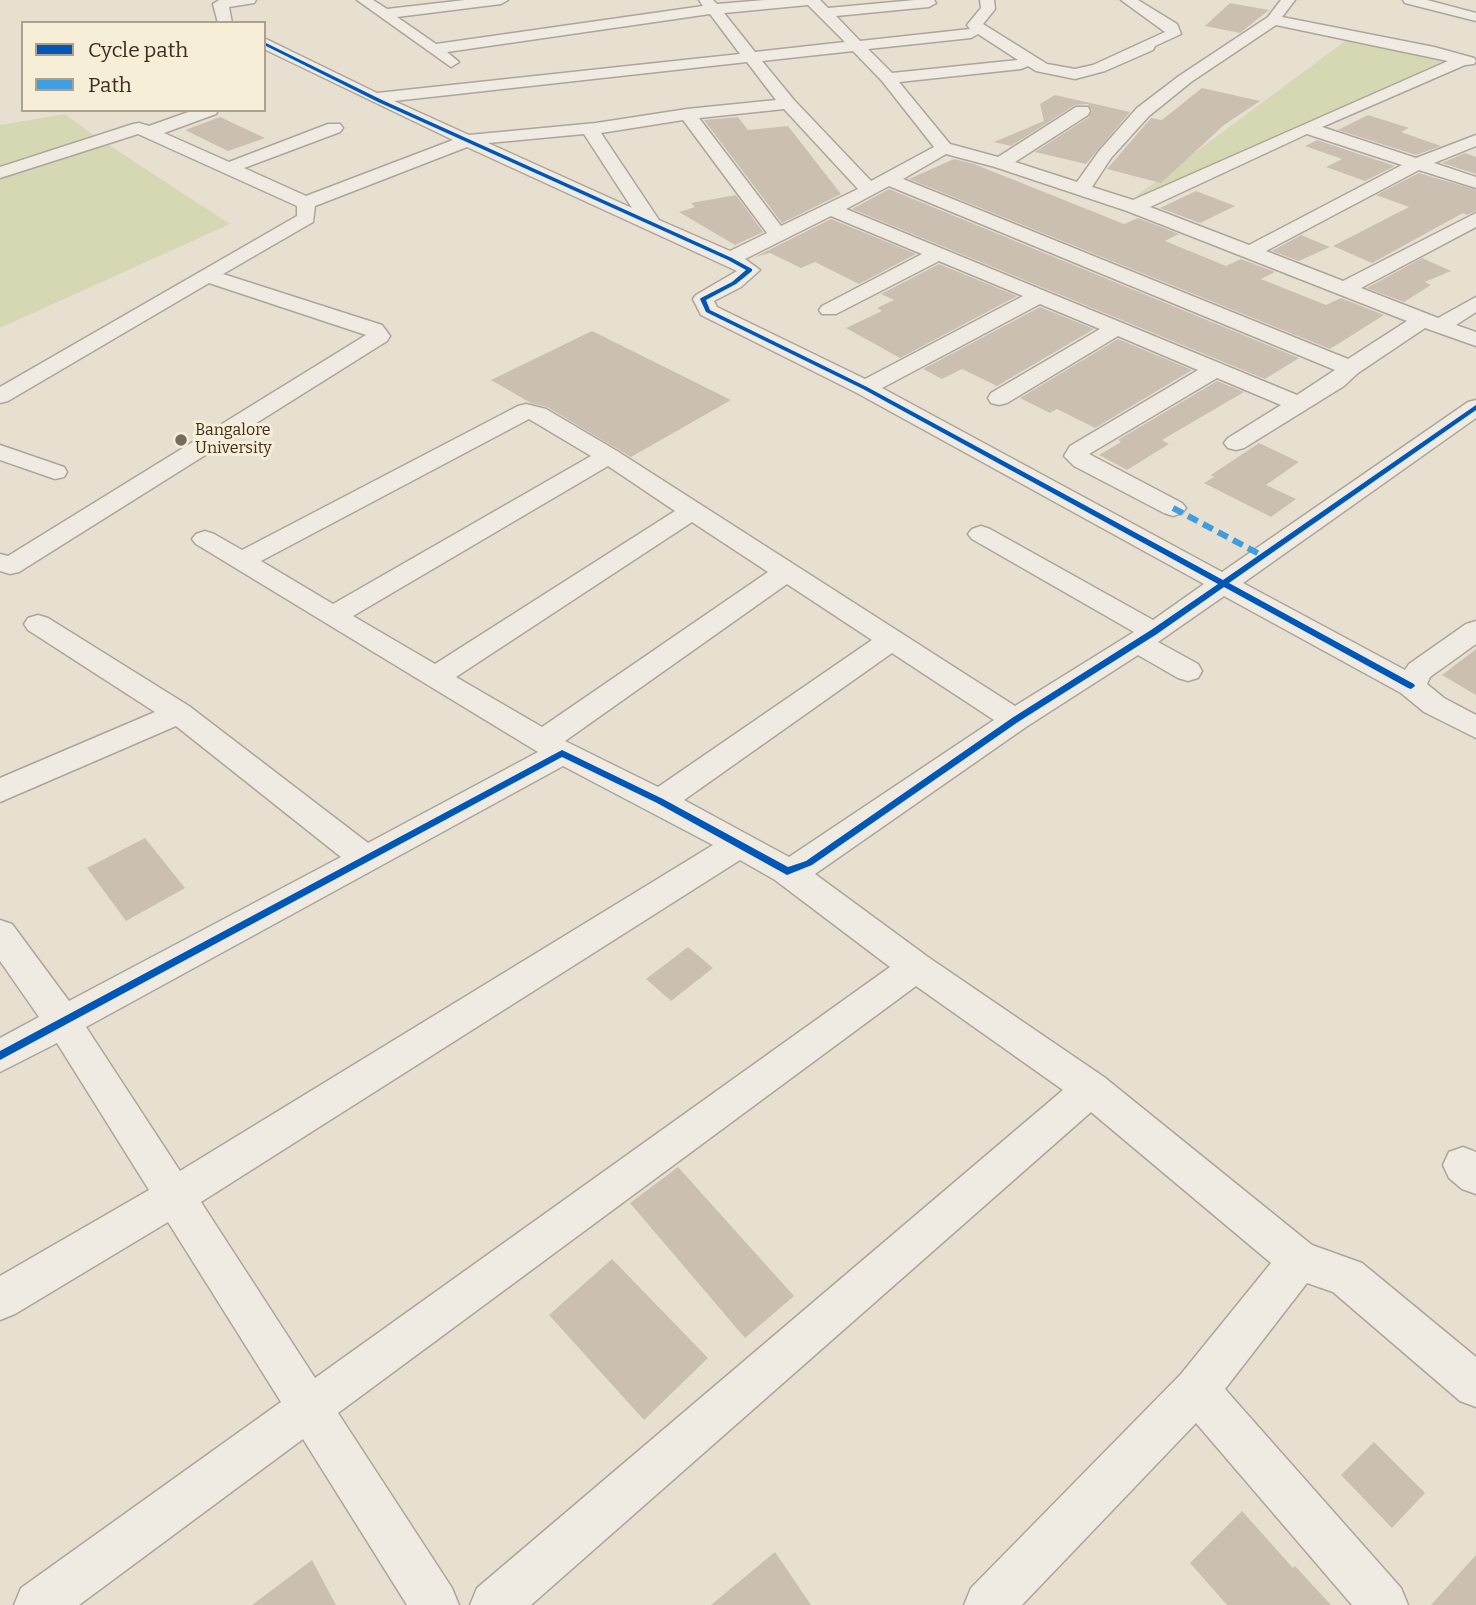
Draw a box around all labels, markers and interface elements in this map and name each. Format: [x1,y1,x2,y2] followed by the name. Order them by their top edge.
[21,21,266,112] legend
[88,37,188,63] text: Cycle path
[88,72,132,98] text: Path
[195,421,272,459] place label: Bangalore University
[173,432,189,448] marker: Bangalore University

